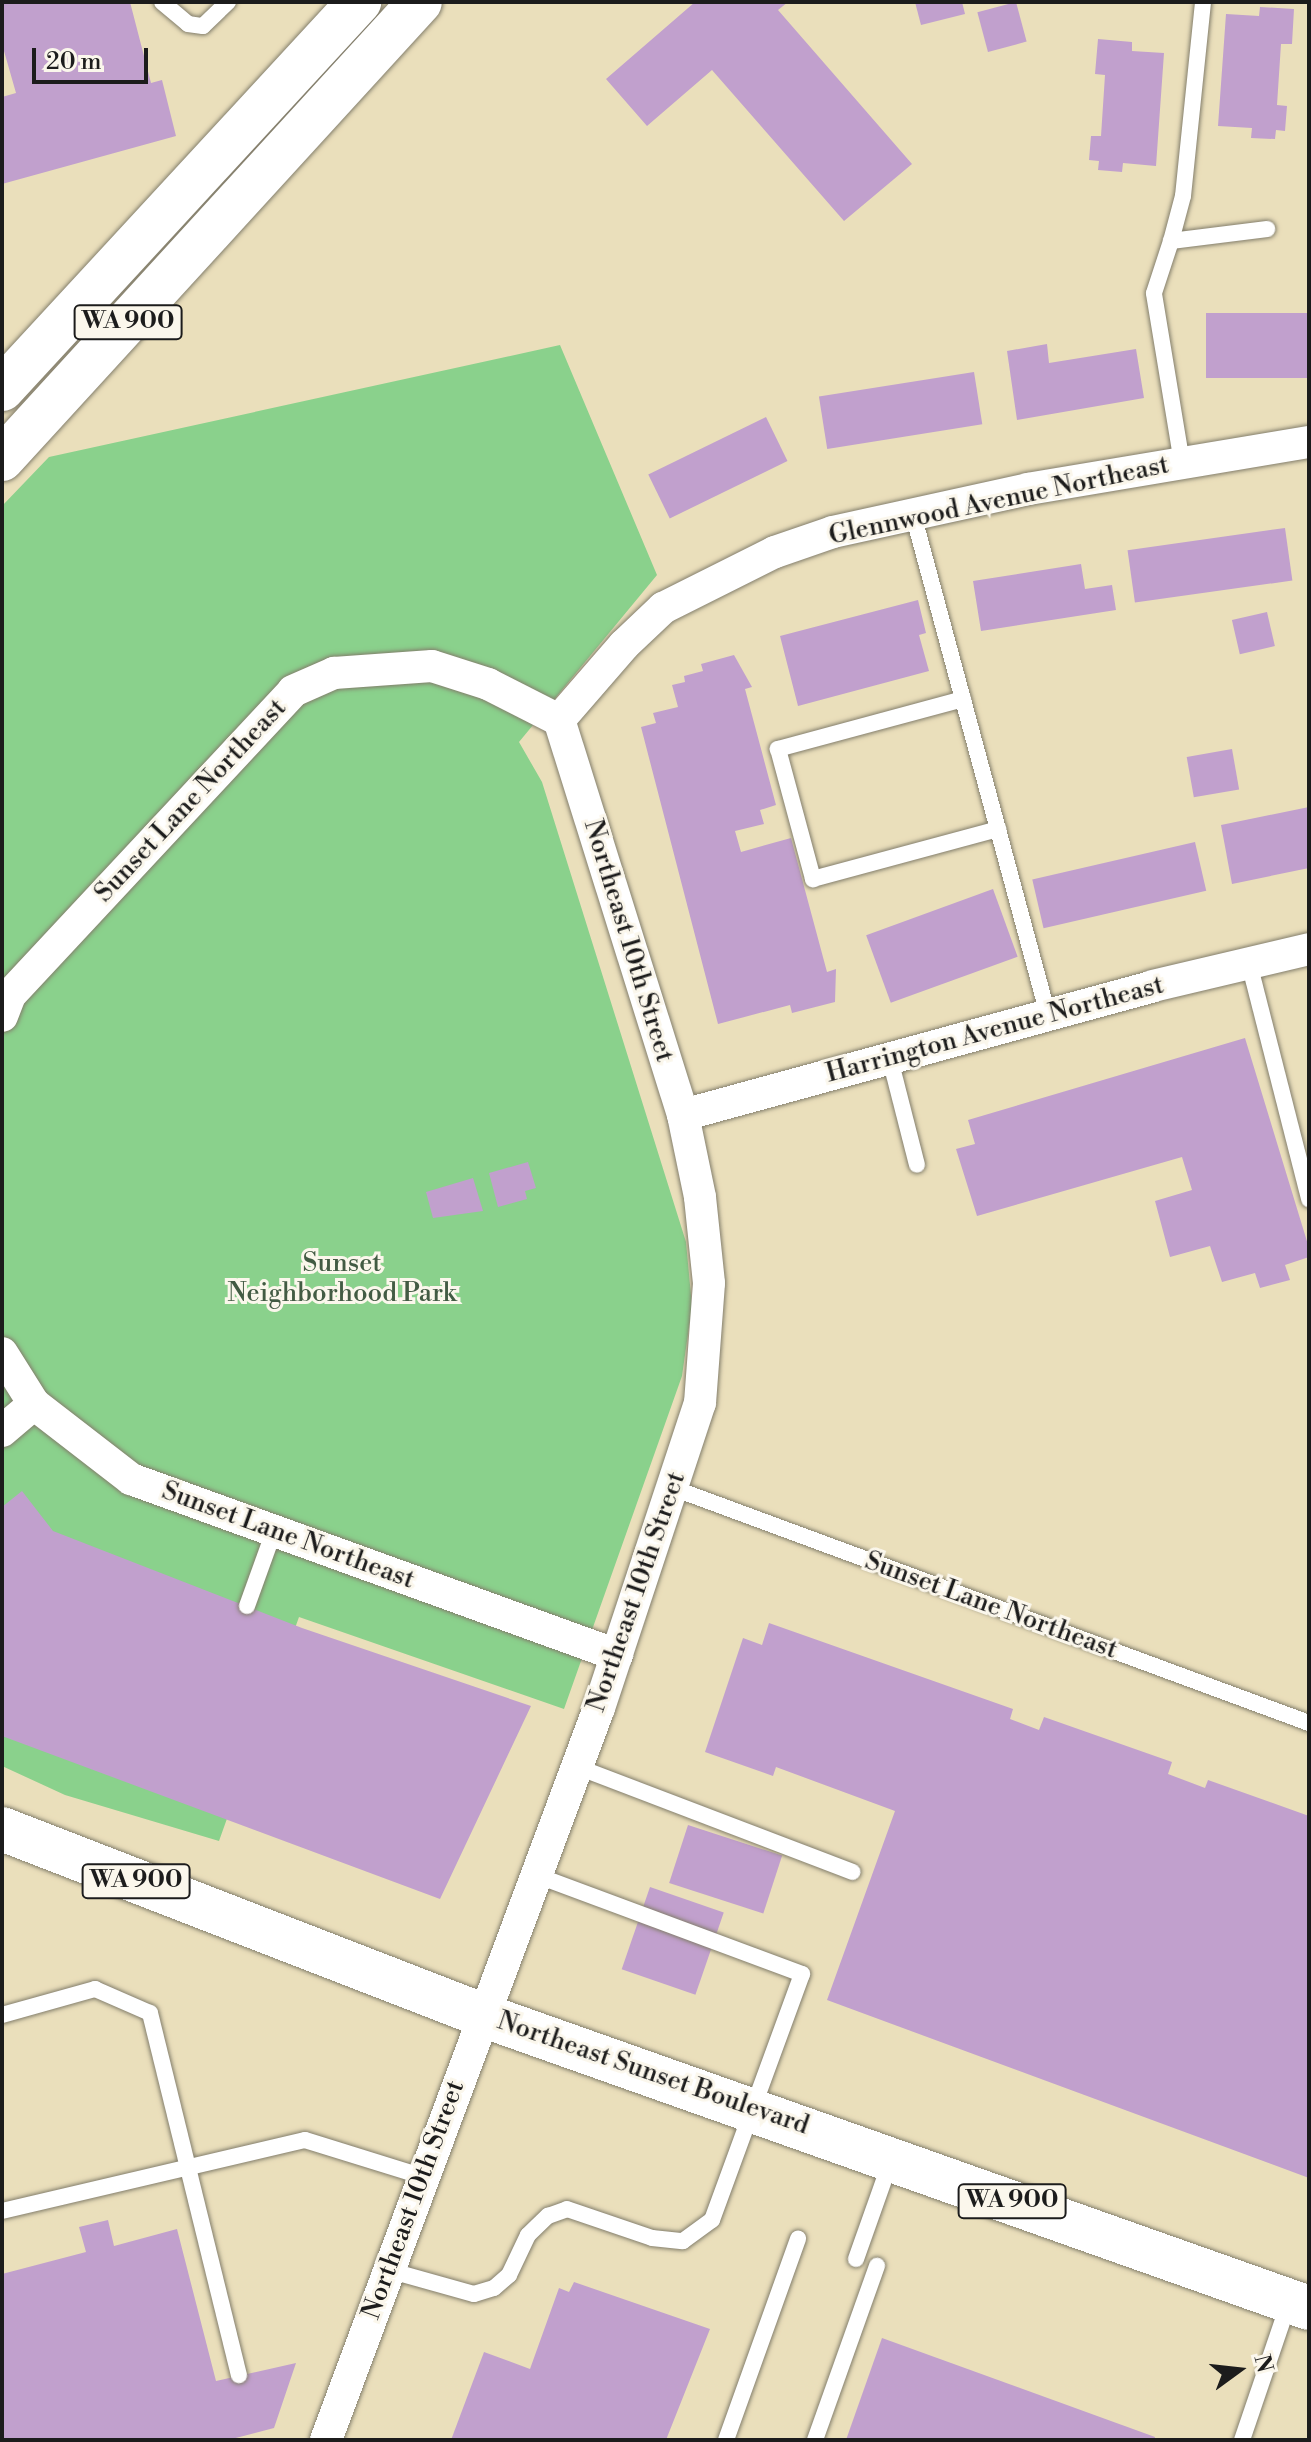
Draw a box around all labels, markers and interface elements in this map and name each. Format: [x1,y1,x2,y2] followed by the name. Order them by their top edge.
[36,32,152,82] scale bar
[46,47,102,77] text: 20 m
[72,302,184,342] road number: WA 900
[826,450,1172,552] street label: Glennwood Avenue Northeast
[89,693,293,909] street label: Sunset Lane Northeast
[576,816,680,1066] street label: Northeast 10th Street
[823,970,1167,1090] street label: Harrington Avenue Northeast
[228,1248,456,1310] park label: Sunset Neighborhood Park
[581,1468,693,1716] street label: Northeast 10th Street
[158,1476,418,1596] street label: Sunset Lane Northeast
[861,1546,1121,1666] street label: Sunset Lane Northeast
[80,1861,192,1901] road number: WA 900
[493,2006,813,2142] street label: Northeast Sunset Boulevard
[356,2076,472,2324] street label: Northeast 10th Street
[956,2181,1068,2221] road number: WA 900
[1199,2330,1279,2410] north arrow
[1247,2352,1278,2376] text: N

